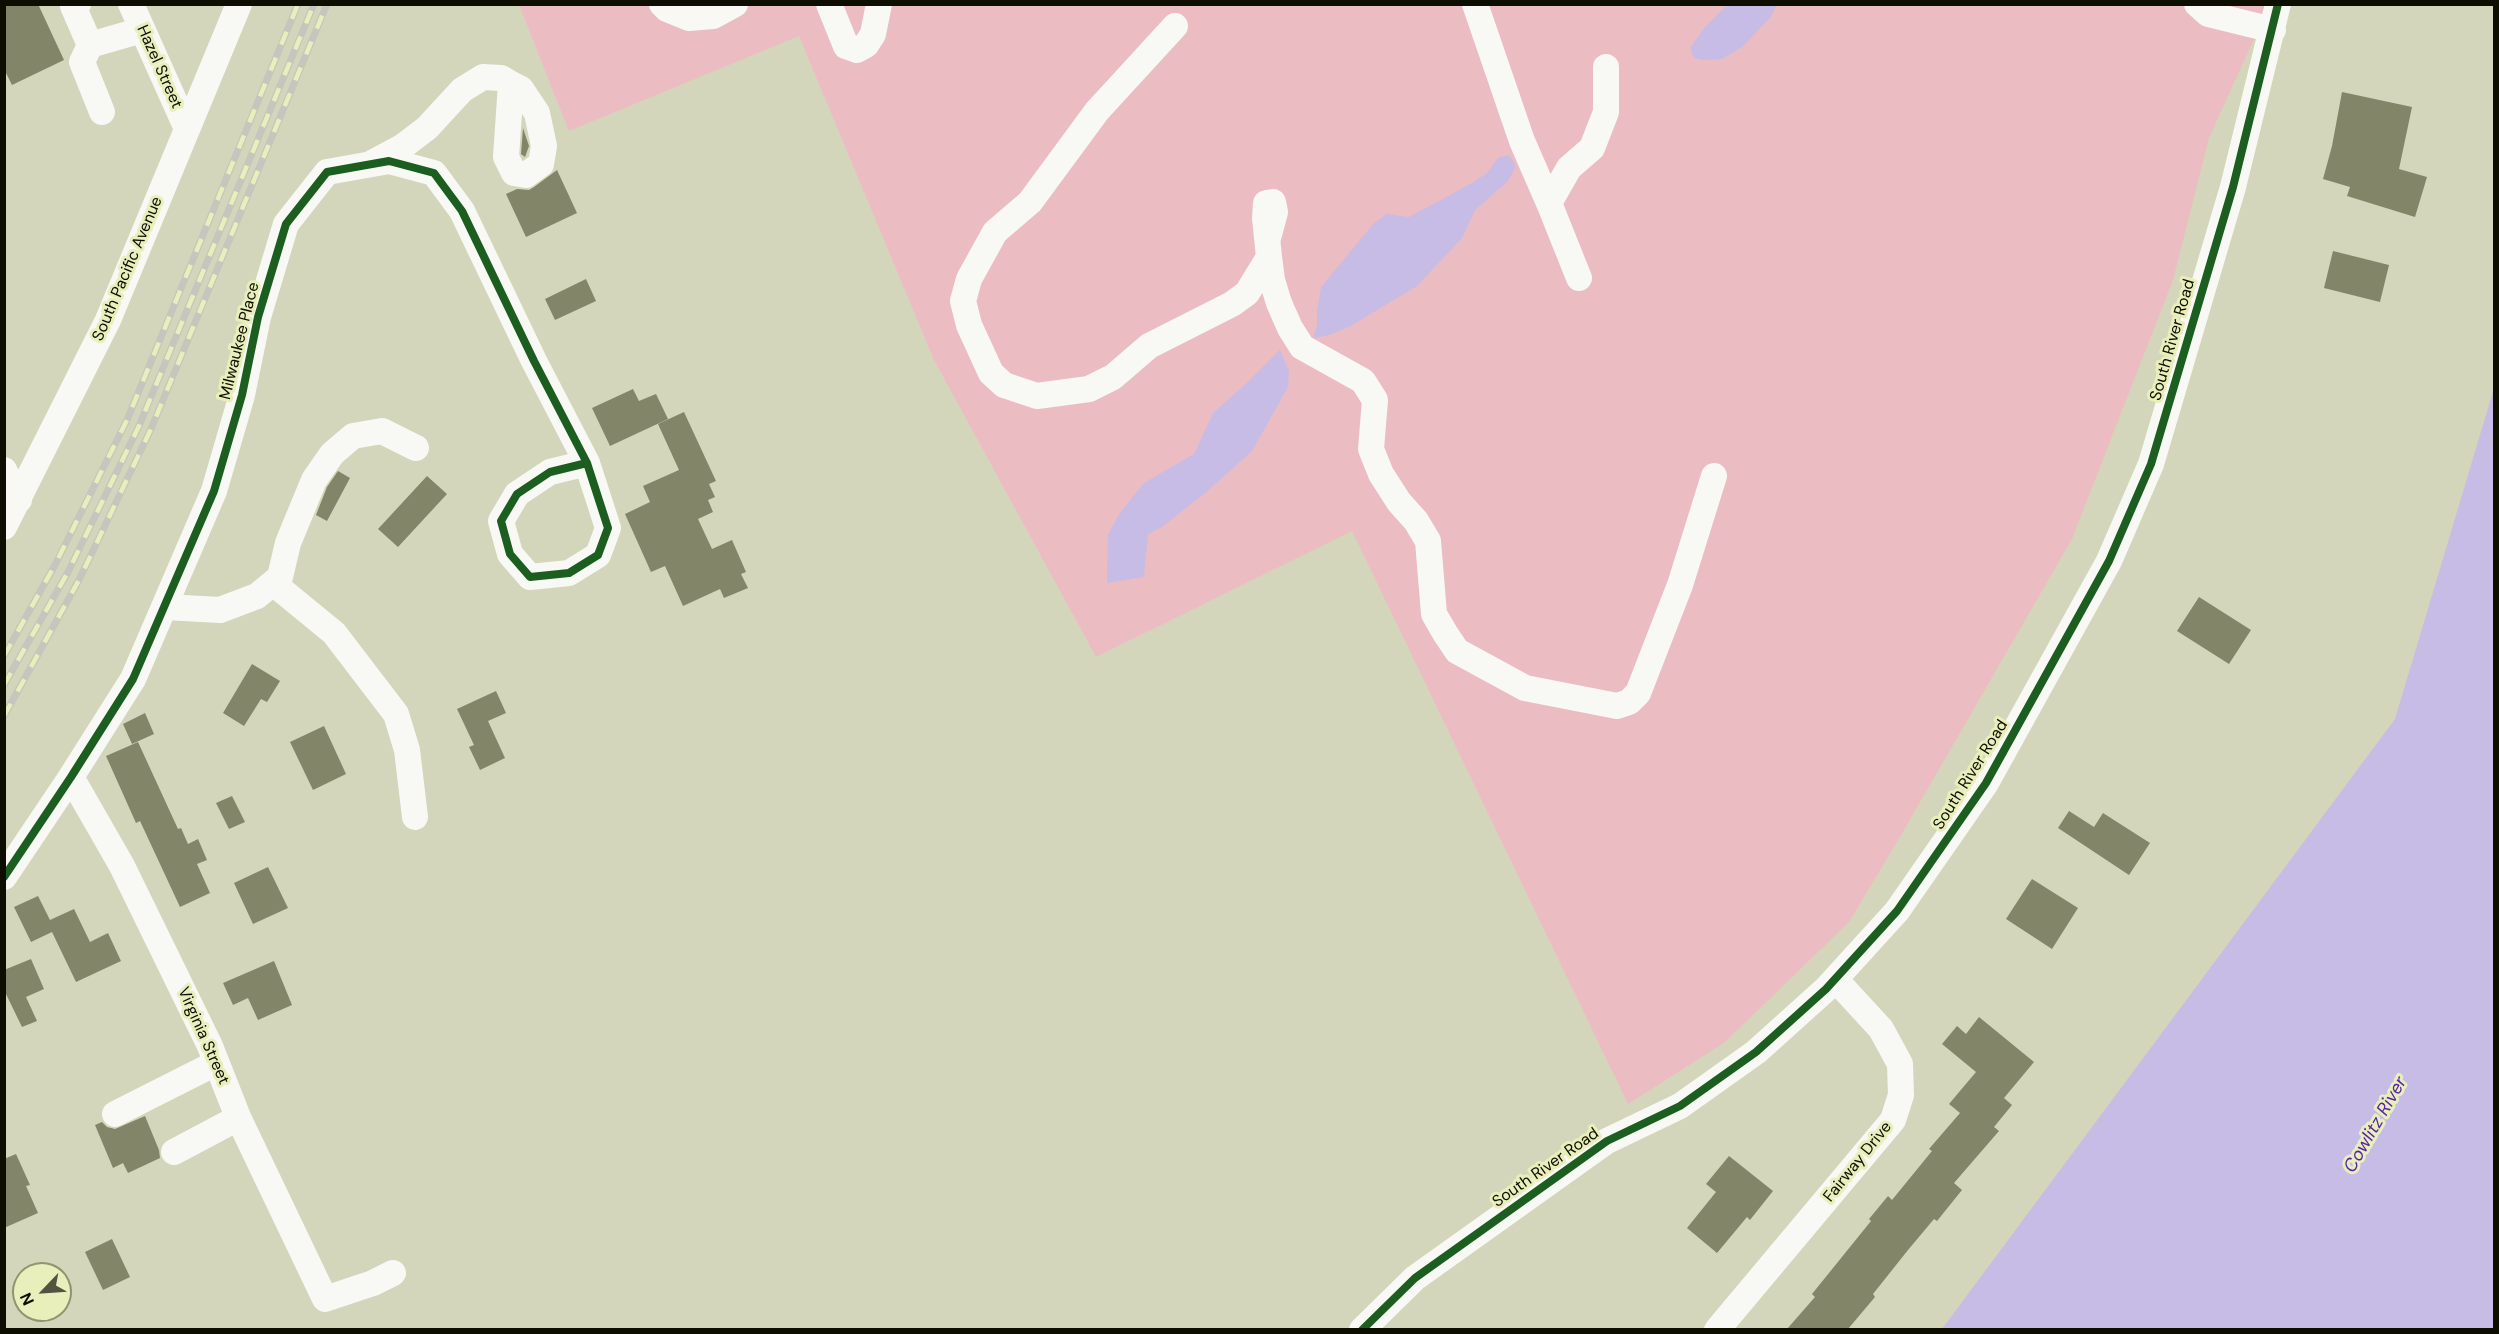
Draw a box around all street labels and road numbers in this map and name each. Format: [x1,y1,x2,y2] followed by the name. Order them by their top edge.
[132,22,186,112] street label: Hazel Street
[89,194,167,344] street label: South Pacific Avenue
[2146,277,2200,403] street label: South River Road
[216,280,264,402] street label: Milwaukee Place
[1930,717,2012,833] street label: South River Road
[173,984,233,1088] street label: Virginia Street
[1820,1118,1896,1206] street label: Fairway Drive
[1489,1124,1603,1212] street label: South River Road

